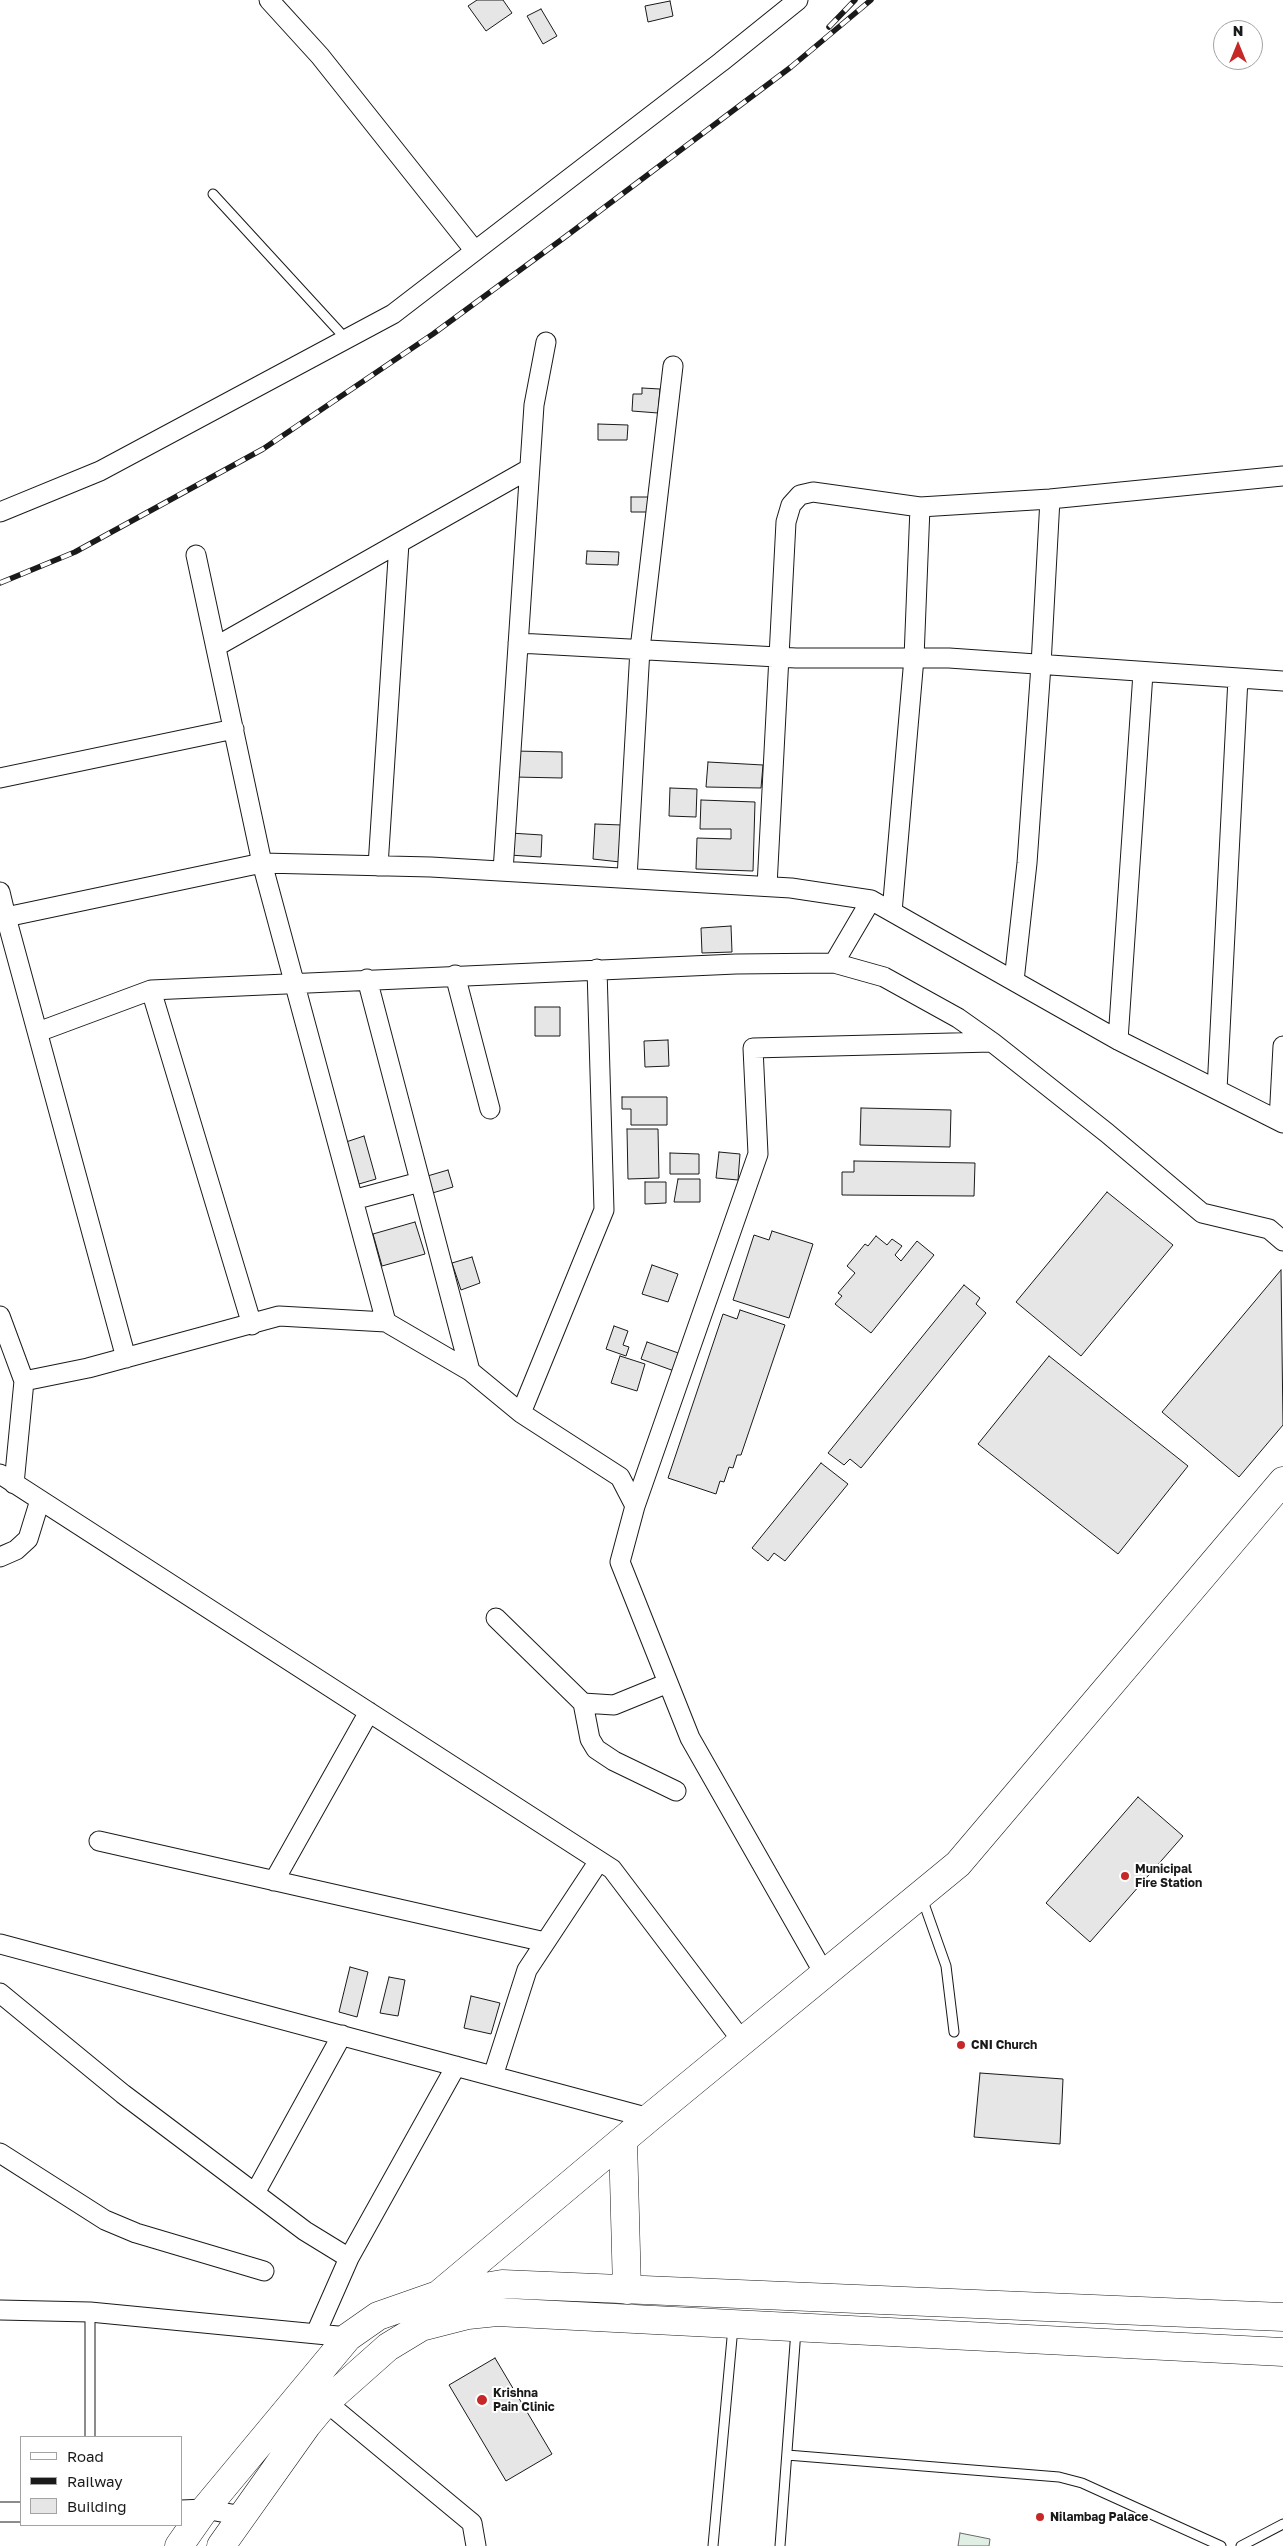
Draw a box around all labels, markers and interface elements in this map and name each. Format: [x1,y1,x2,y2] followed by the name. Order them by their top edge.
[1213,20,1263,70] north arrow
[1233,22,1243,39] text: N
[1135,1862,1202,1890] place label: Municipal Fire Station
[1119,1870,1131,1882] marker: Municipal Fire Station
[971,2038,1037,2052] place label: CNI Church
[955,2039,967,2051] marker: CNI Church
[493,2386,555,2414] place label: Krishna Pain Clinic
[475,2393,489,2407] marker: Krishna Pain Clinic
[20,2436,182,2526] legend
[67,2447,104,2465] text: Road
[67,2472,123,2490] text: Railway
[67,2497,127,2515] text: Building
[1050,2510,1148,2524] place label: Nilambag Palace
[1034,2511,1046,2523] marker: Nilambag Palace

